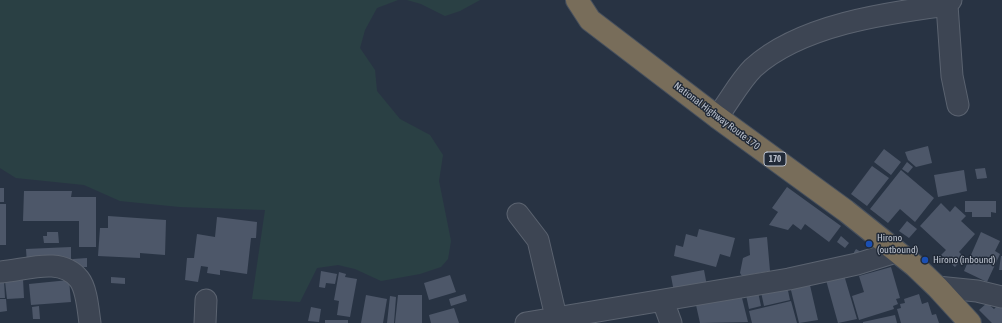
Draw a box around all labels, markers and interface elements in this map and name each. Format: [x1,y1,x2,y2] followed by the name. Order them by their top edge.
[672,80,762,152] street label: National Highway Route 170
[764,152,786,166] road number: 170
[877,232,918,256] place label: Hirono (outbound)
[864,239,874,249] marker: Hirono (outbound)
[933,254,995,266] place label: Hirono (inbound)
[920,255,930,265] marker: Hirono (inbound)

